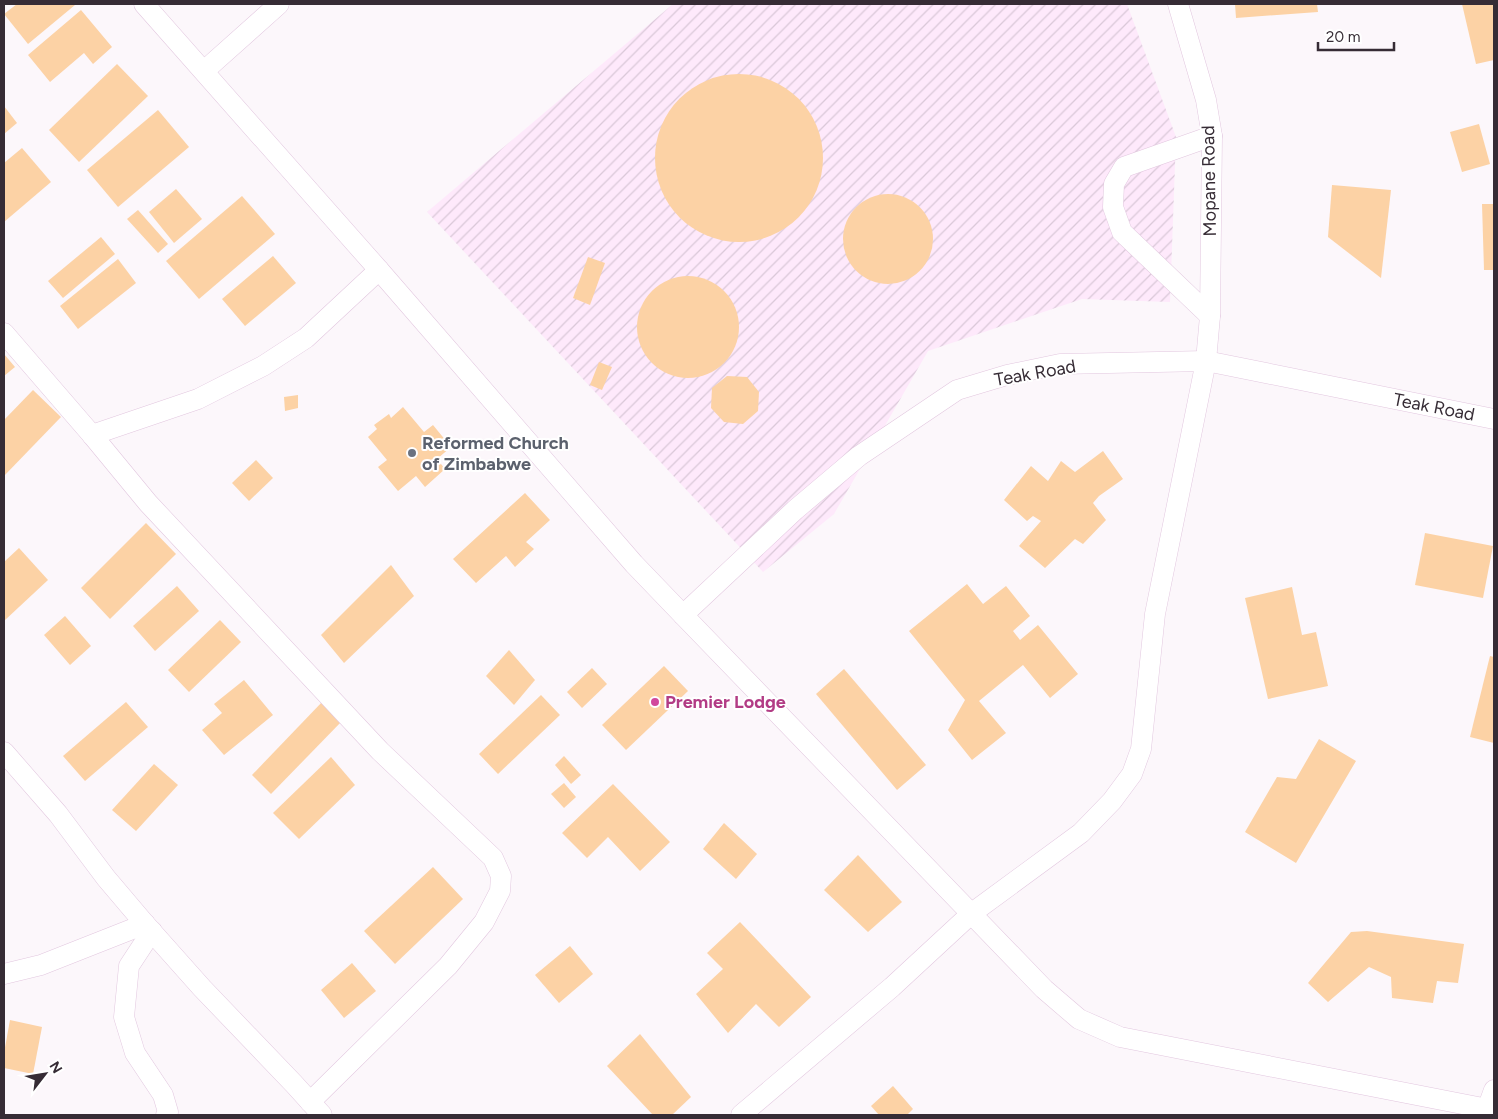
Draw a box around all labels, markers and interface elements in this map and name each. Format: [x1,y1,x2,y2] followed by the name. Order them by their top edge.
[1318,20,1394,52] scale bar
[1326,28,1360,46] text: 20 m
[1197,125,1221,237] street label: Mopane Road
[992,355,1078,391] street label: Teak Road
[1391,388,1477,426] street label: Teak Road
[422,432,569,475] place label: Reformed Church of Zimbabwe
[406,447,418,459] marker: Reformed Church of Zimbabwe
[665,691,786,713] place label: Premier Lodge
[649,696,661,708] marker: Premier Lodge
[20,1049,70,1099] north arrow
[46,1059,66,1077] text: N

